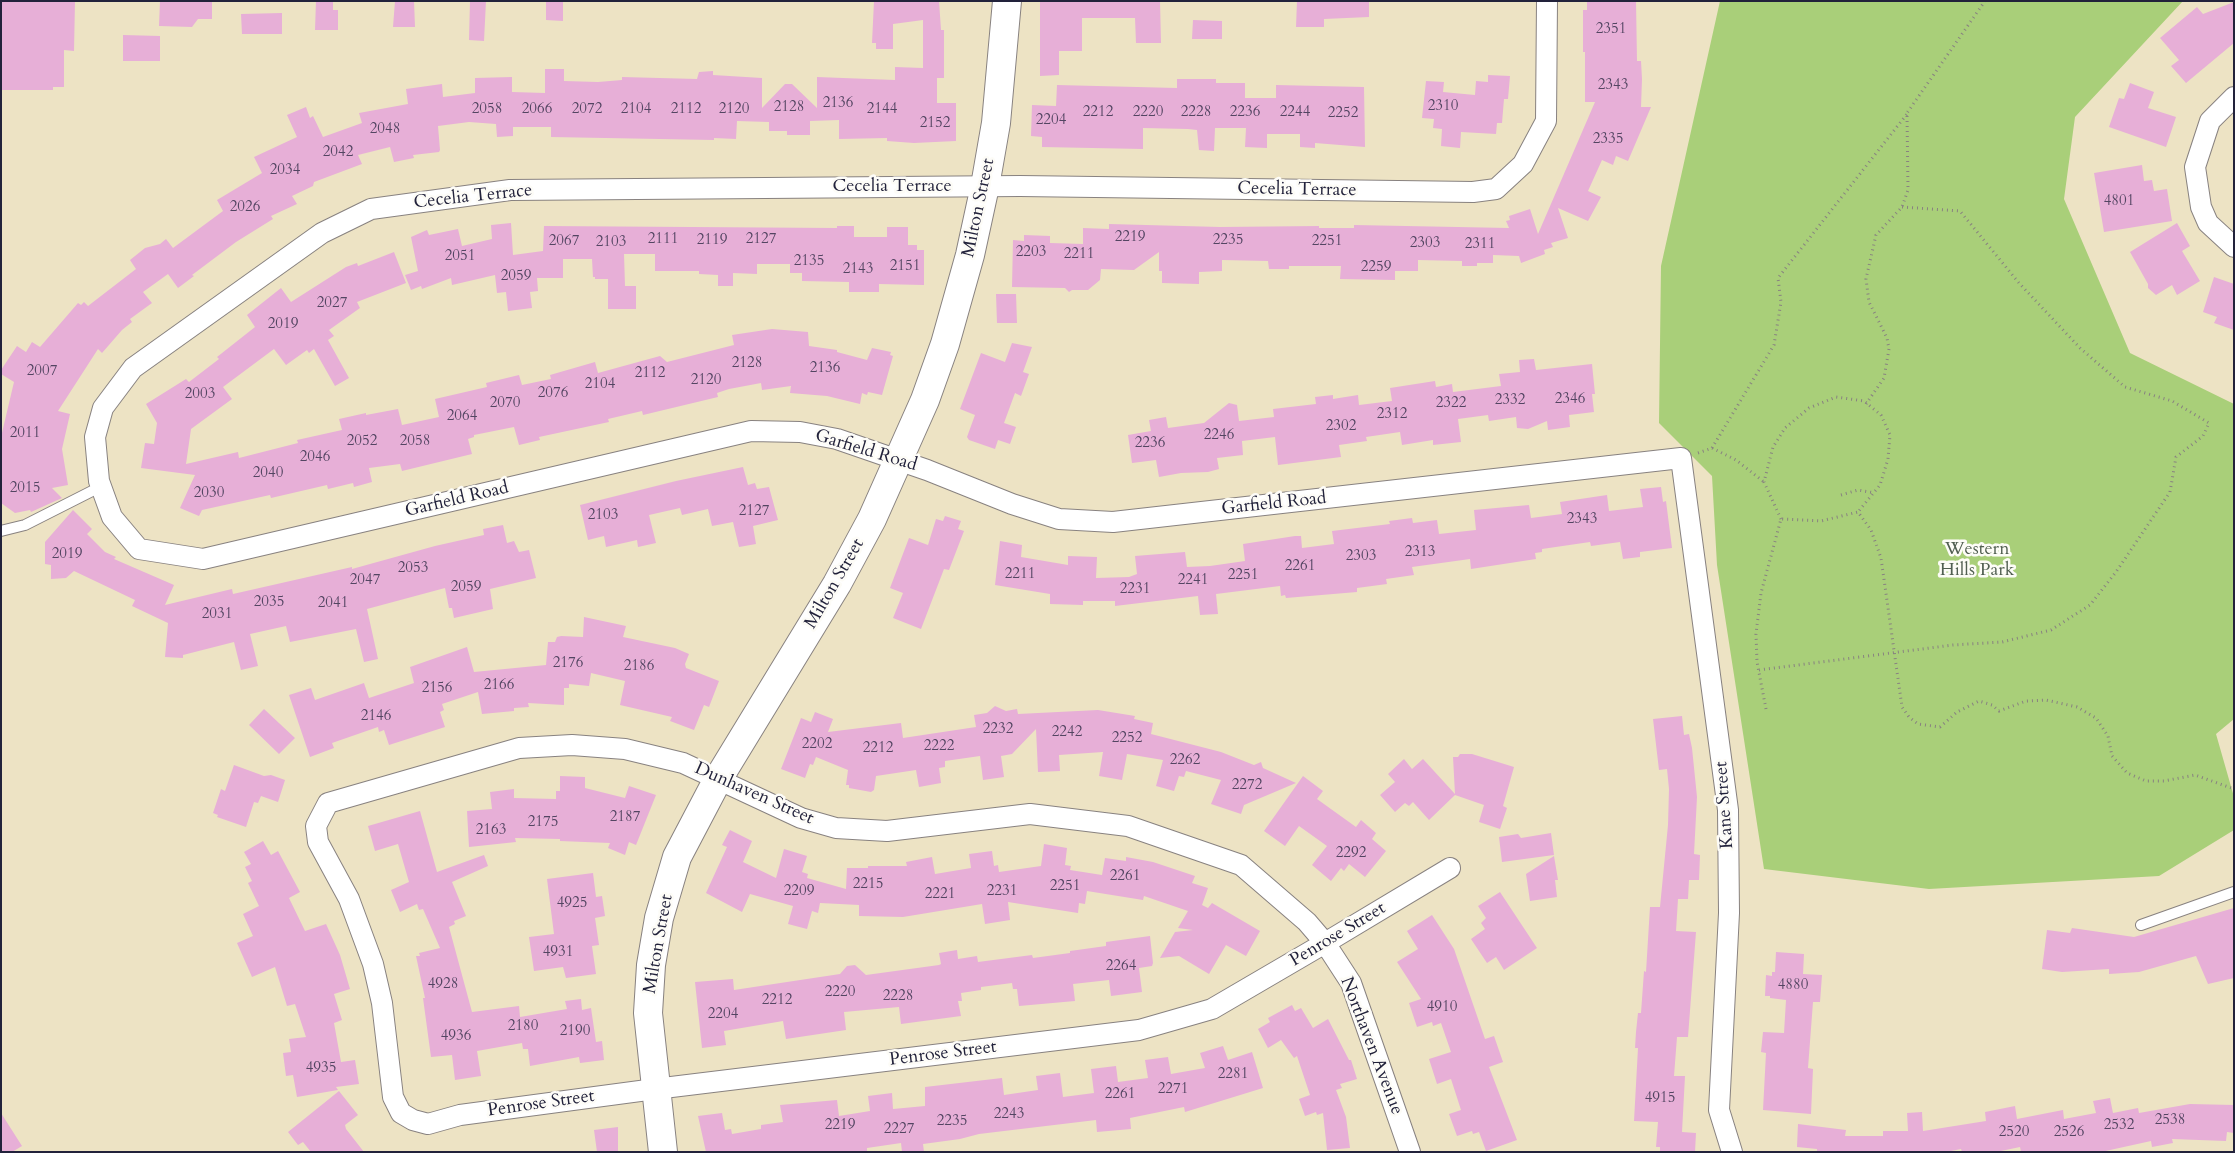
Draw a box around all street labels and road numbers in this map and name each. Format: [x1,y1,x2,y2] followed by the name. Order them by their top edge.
[958,157,1000,259] street label: Milton Street
[832,176,952,198] street label: Cecelia Terrace
[1237,178,1357,202] street label: Cecelia Terrace
[413,180,533,214] street label: Cecelia Terrace
[812,425,920,477] street label: Garfield Road
[403,478,511,522] street label: Garfield Road
[1220,488,1328,520] street label: Garfield Road
[801,535,869,633] street label: Milton Street
[691,758,817,830] street label: Dunhaven Street
[1711,760,1739,850] street label: Kane Street
[640,893,678,995] street label: Milton Street
[1286,898,1390,972] street label: Penrose Street
[1335,974,1407,1118] street label: Northaven Avenue
[888,1037,998,1071] street label: Penrose Street
[486,1086,596,1122] street label: Penrose Street

